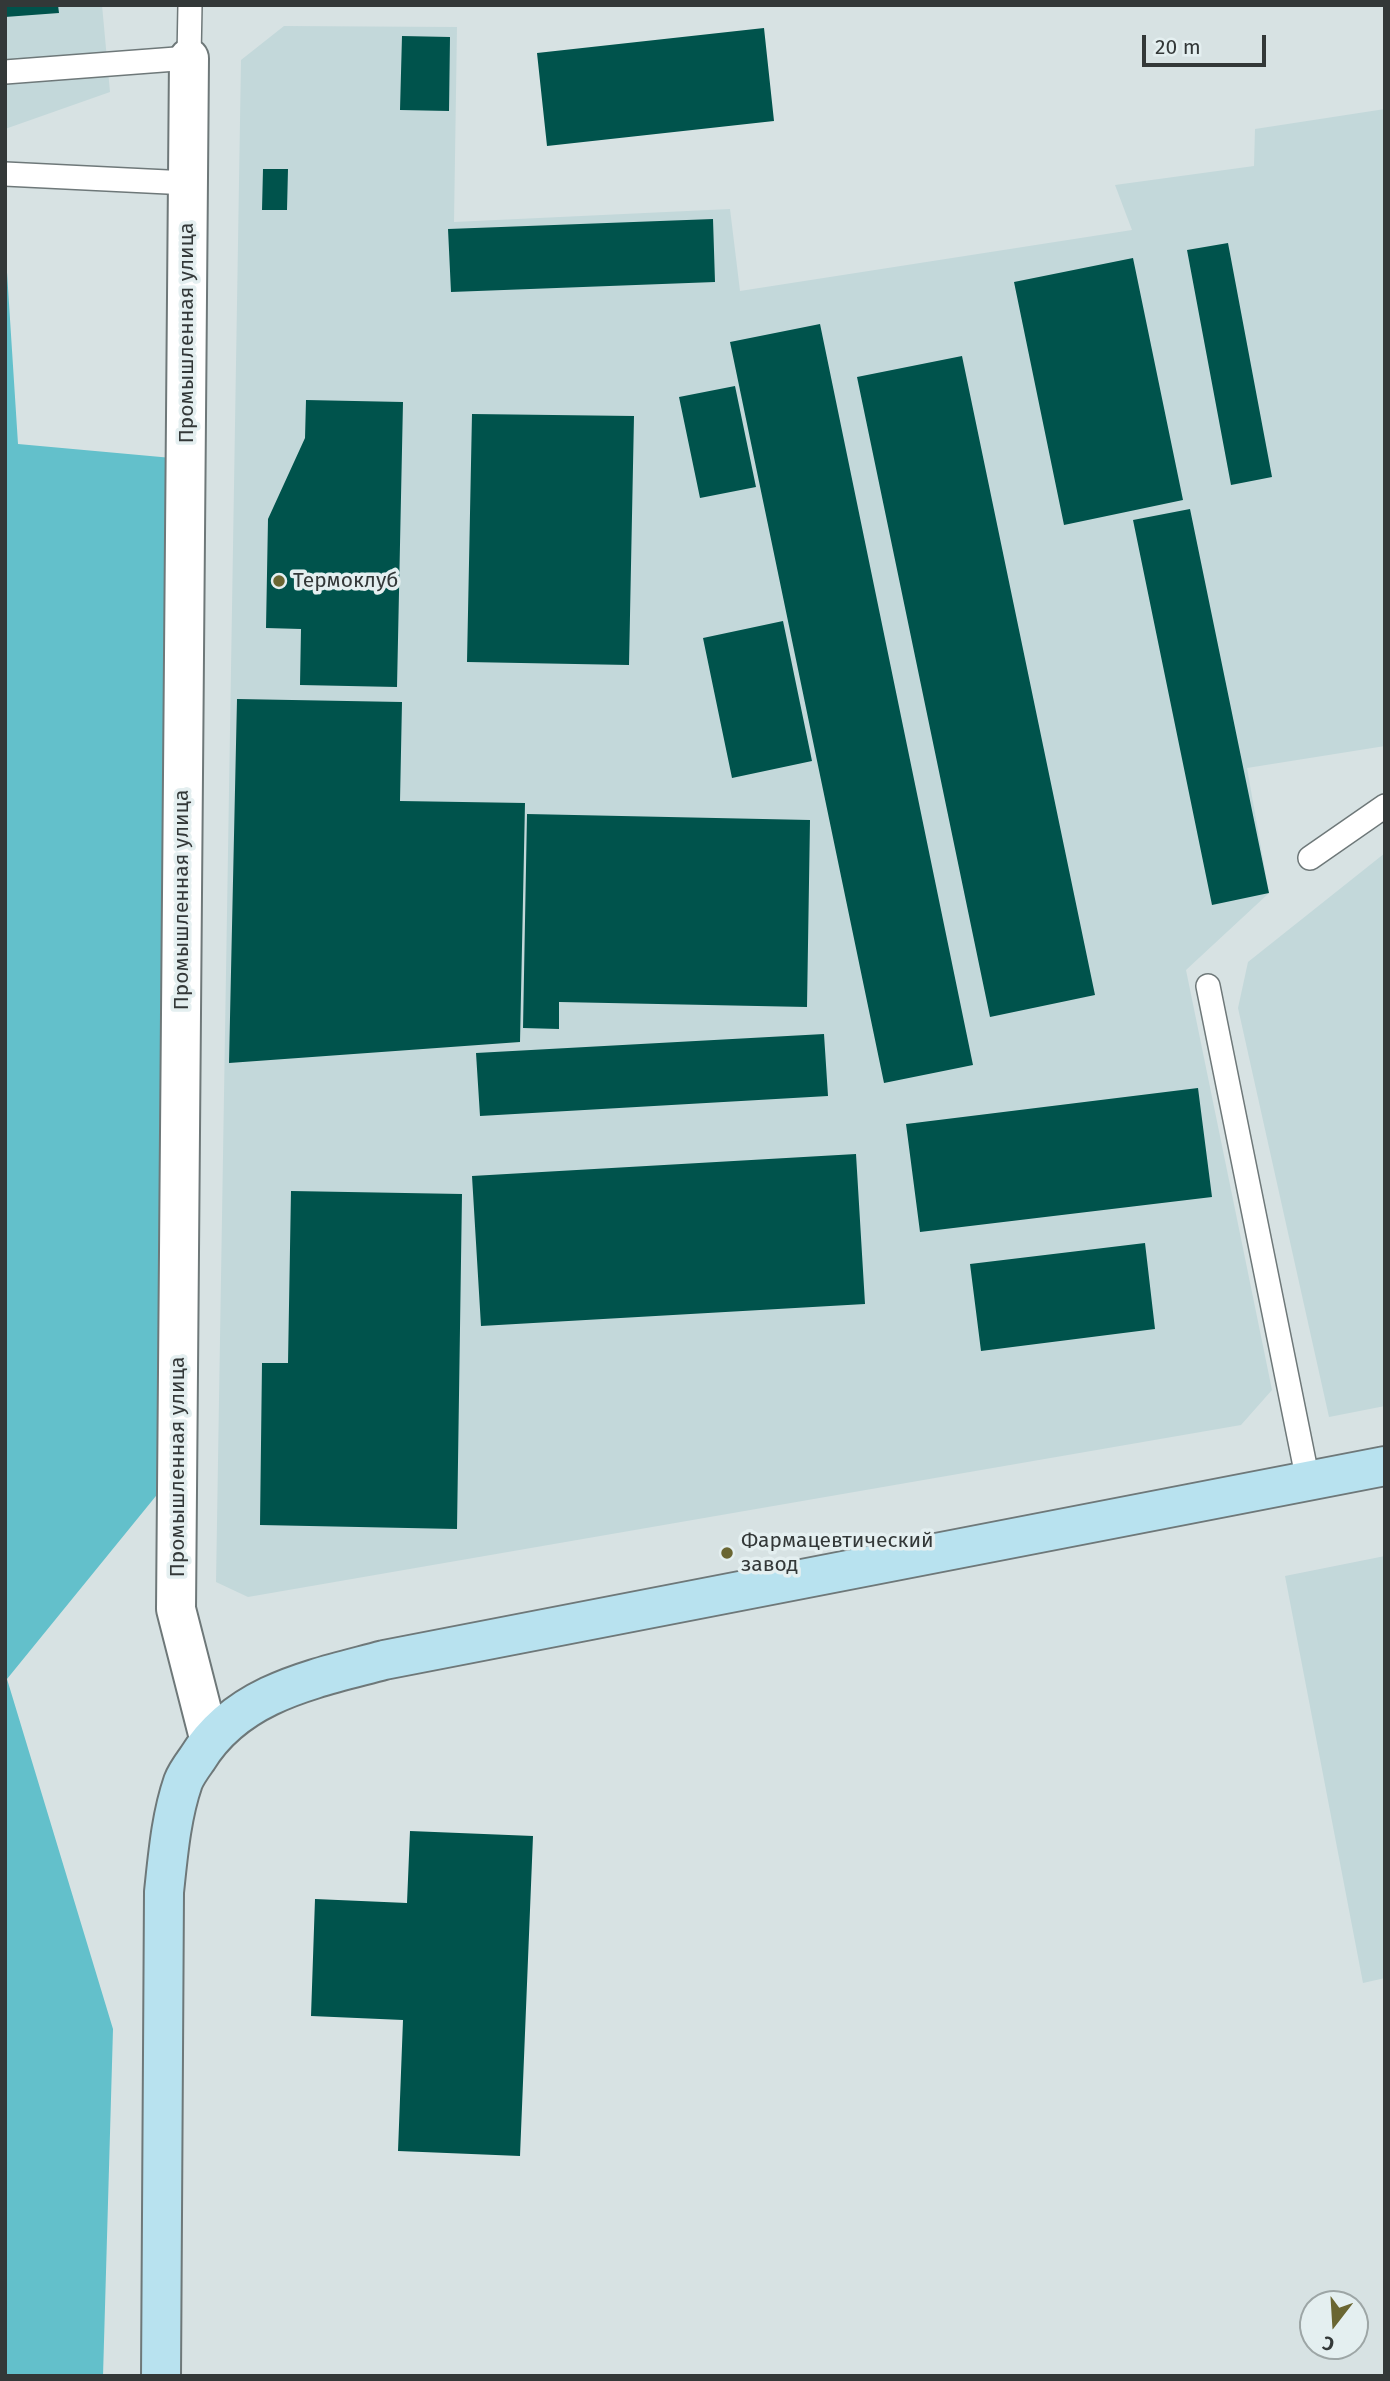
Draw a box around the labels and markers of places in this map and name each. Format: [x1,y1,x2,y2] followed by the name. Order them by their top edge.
[293,568,398,594] place label: Термоклуб
[271,573,287,589] marker: Термоклуб
[741,1528,934,1578] place label: Фармацевтический завод
[719,1545,735,1561] marker: Фармацевтический завод

